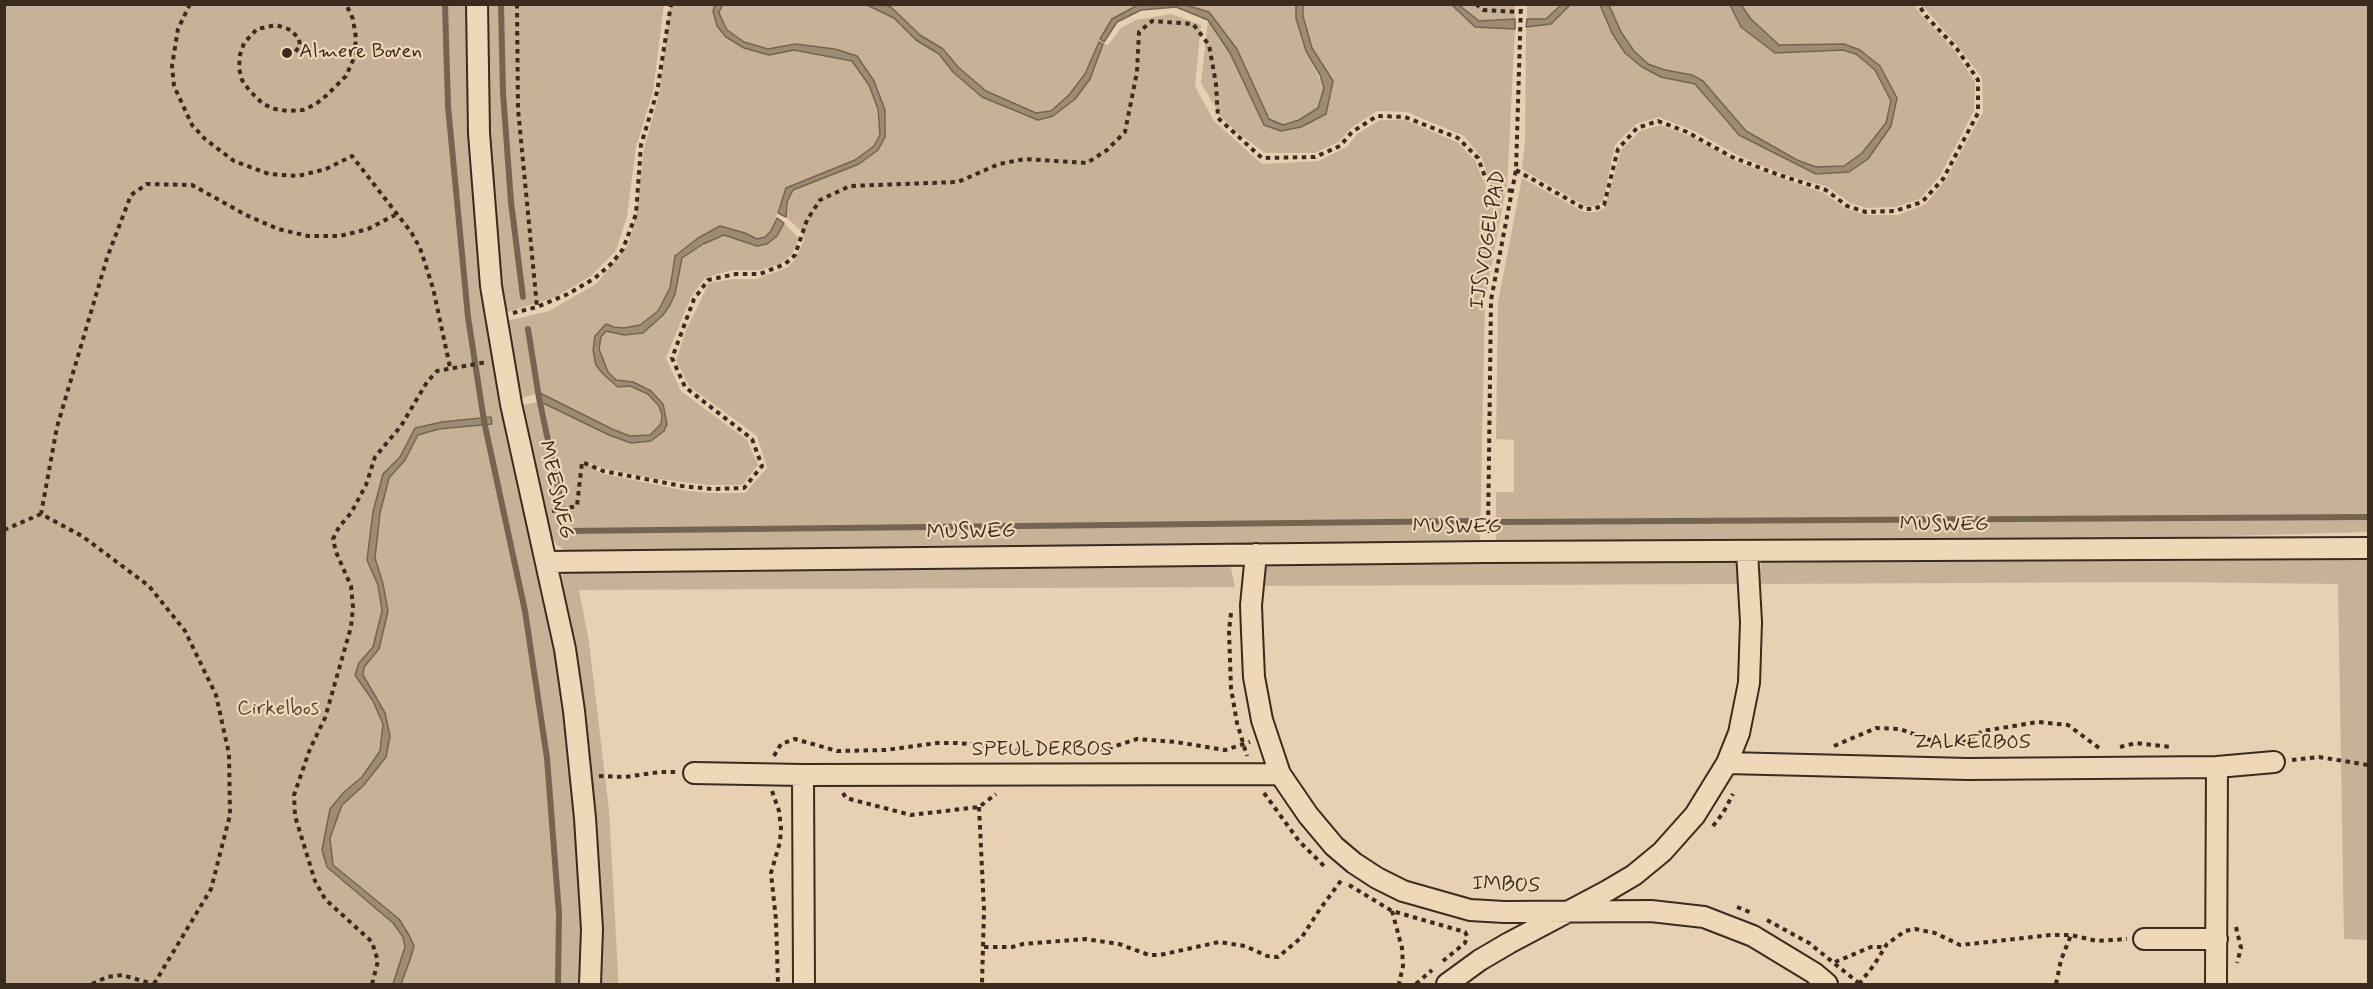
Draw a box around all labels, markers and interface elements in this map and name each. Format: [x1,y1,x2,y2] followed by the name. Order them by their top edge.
[299,40,422,66] place label: Almere Boven
[280,46,294,60] marker: Almere Boven
[1466,169,1512,311] street label: IJSVOGELPAD
[531,438,579,542] street label: MEESWEG
[1899,513,1989,539] street label: MUSWEG
[1412,515,1502,541] street label: MUSWEG
[926,520,1016,546] street label: MUSWEG
[237,697,319,723] park label: Cirkelbos
[1913,731,2031,757] street label: ZALKERBOS
[972,738,1112,764] street label: SPEULDERBOS
[1472,872,1540,900] street label: IMBOS

